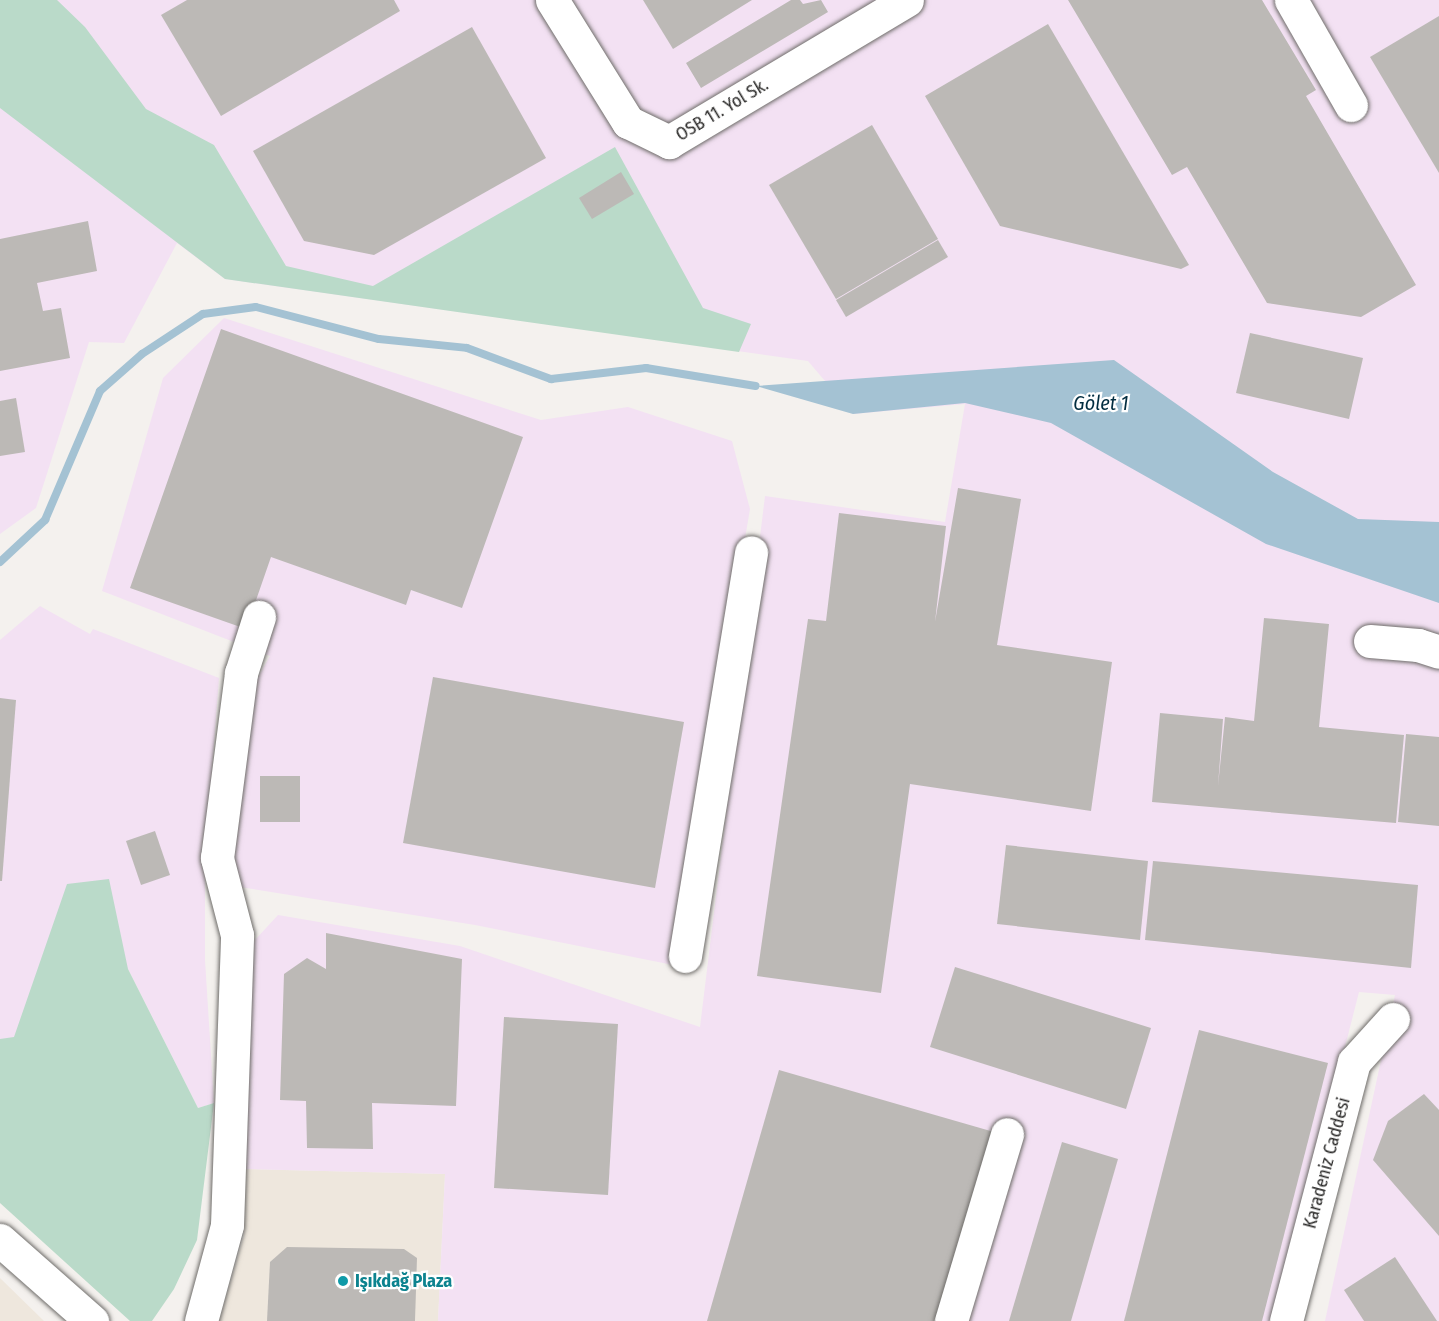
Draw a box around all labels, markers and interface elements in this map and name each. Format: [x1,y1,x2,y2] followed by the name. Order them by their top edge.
[672,74,772,146] street label: OSB 11. Yol Sk.
[1073,391,1129,415] water label: Gölet 1
[1299,1095,1355,1231] street label: Karadeniz Caddesi
[355,1270,452,1292] place label: Işıkdağ Plaza
[336,1274,350,1288] marker: Işıkdağ Plaza

